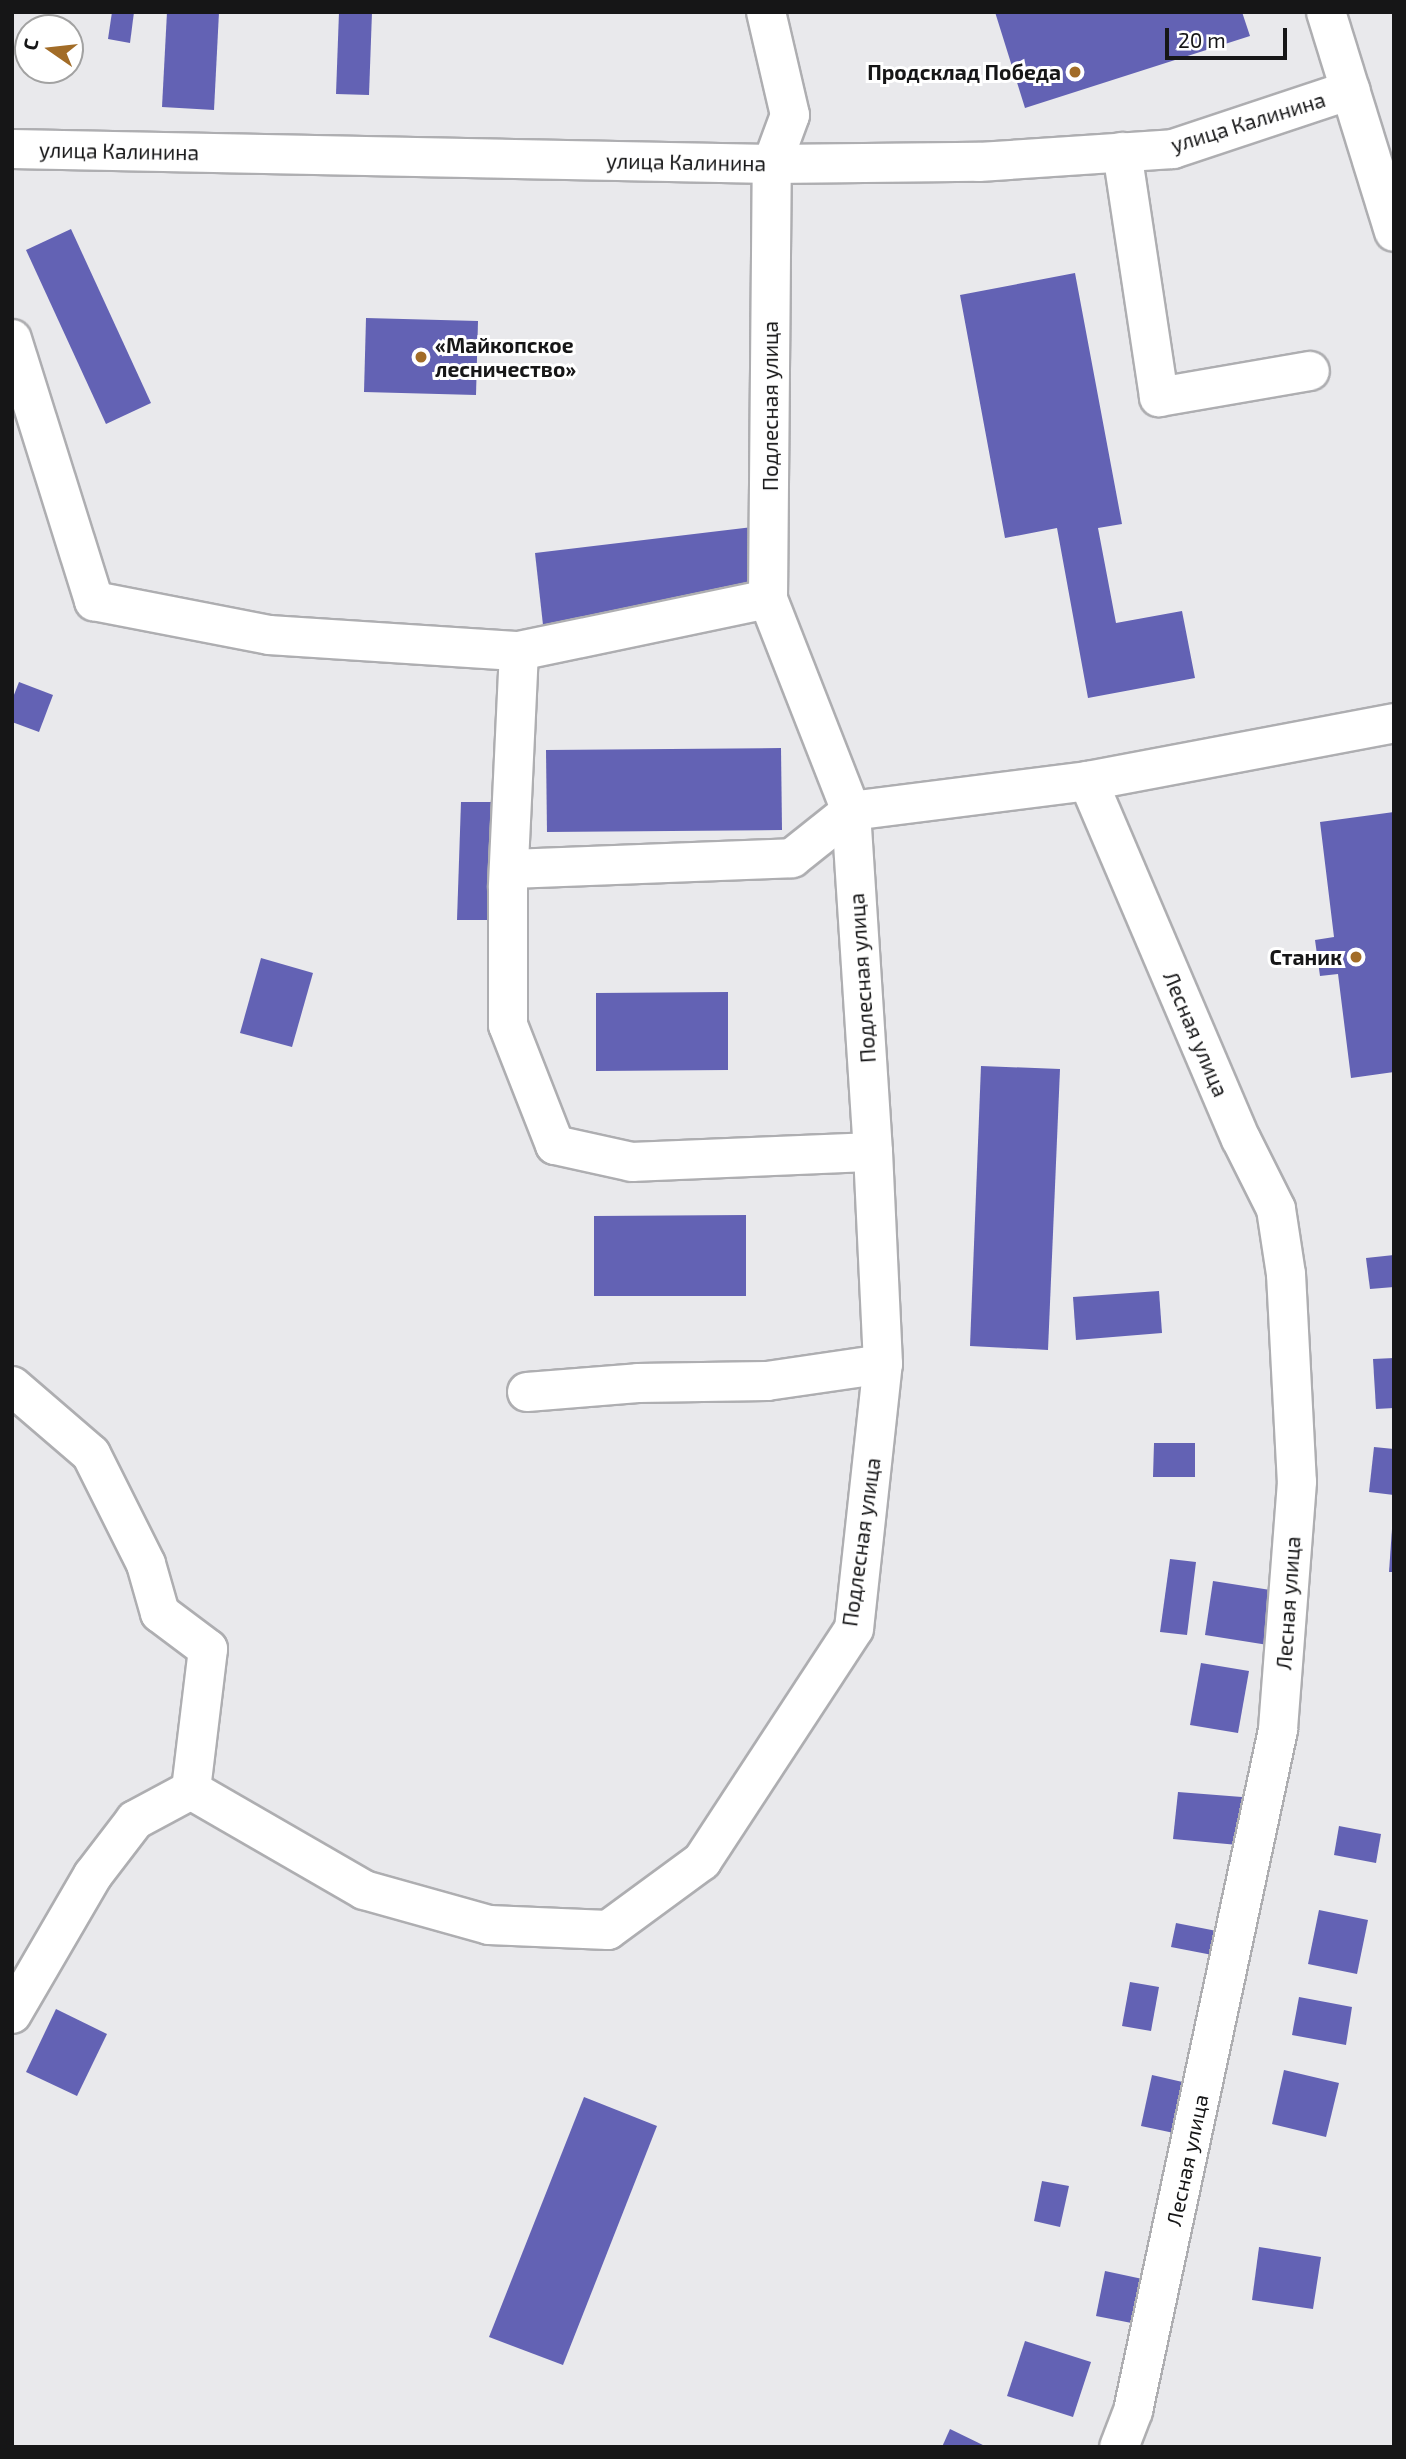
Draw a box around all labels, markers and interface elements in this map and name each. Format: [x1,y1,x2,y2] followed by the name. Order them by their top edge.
[14,14,84,84] north arrow
[1168,14,1290,58] scale bar
[1178,27,1226,52] text: 20 m
[18,36,43,52] text: С
[867,59,1061,85] place label: Продсклад Победа
[1067,64,1083,80] marker: Продсклад Победа
[1168,87,1328,157] street label: улица Калинина
[39,137,199,165] street label: улица Калинина
[606,148,766,176] street label: улица Калинина
[757,321,783,491] street label: Подлесная улица
[435,332,576,382] place label: «Майкопское лесничество»
[413,349,429,365] marker: «Майкопское лесничество»
[843,892,881,1064] street label: Подлесная улица
[1269,944,1342,970] place label: Станик
[1348,949,1364,965] marker: Станик
[1158,967,1234,1101] street label: Лесная улица
[837,1456,885,1628] street label: Подлесная улица
[1271,1535,1305,1671] street label: Лесная улица
[1161,2092,1213,2228] street label: Лесная улица

